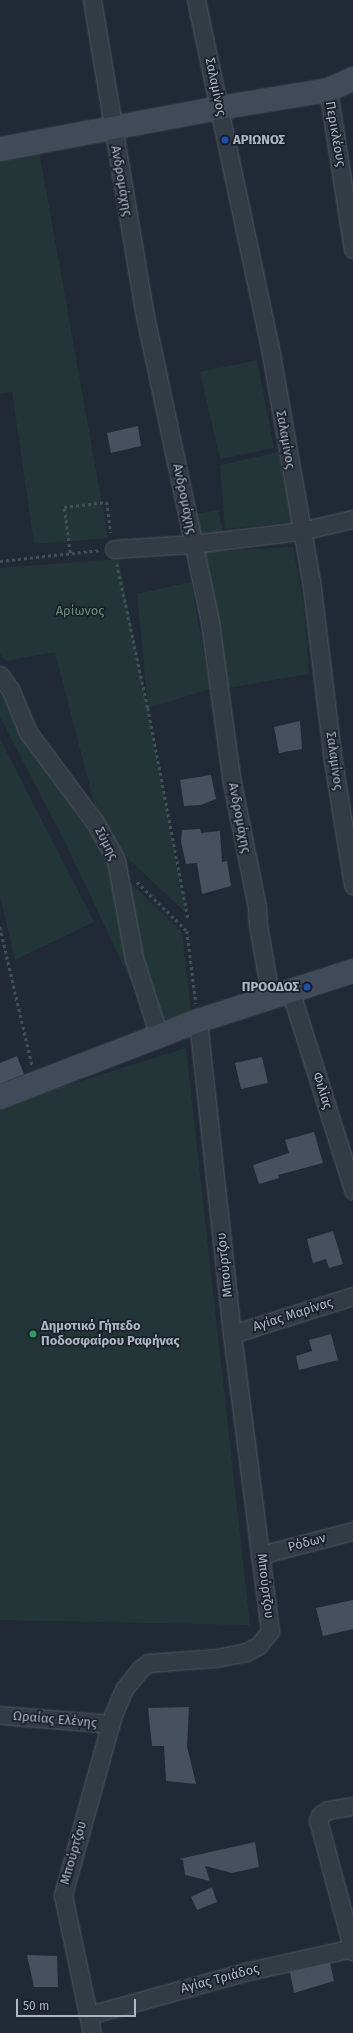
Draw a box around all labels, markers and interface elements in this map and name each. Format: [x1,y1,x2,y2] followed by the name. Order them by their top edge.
[201,57,229,117] street label: Σαλαμίνος
[322,100,348,168] street label: Περικλέους
[233,132,285,148] place label: ΑΡΙΩΝΟΣ
[220,135,230,145] marker: ΑΡΙΩΝΟΣ
[107,144,135,218] street label: Ανδρομάχης
[272,410,298,470] street label: Σαλαμίνος
[169,462,199,536] street label: Ανδρομάχης
[56,603,104,619] park label: Αρίωνος
[322,731,346,791] street label: Σαλαμίνος
[225,781,253,855] street label: Ανδρομάχης
[91,825,121,863] street label: Σύμης
[242,979,299,995] place label: ΠΡΟΟΔΟΣ
[302,982,312,992] marker: ΠΡΟΟΔΟΣ
[309,1071,335,1111] street label: Φιλίας
[214,1232,236,1298] street label: Μπούρτζου
[251,1295,335,1335] street label: Αγίας Μαρίνας
[41,1319,180,1350] place label: Δημοτικό Γήπεδο Ποδοσφαίρου Ραφήνας
[28,1329,38,1339] marker: Δημοτικό Γήπεδο Ποδοσφαίρου Ραφήνας
[286,1530,328,1556] street label: Ρόδων
[253,1553,277,1619] street label: Μπούρτζου
[12,1709,98,1731] street label: Ωραίας Ελένης
[58,1820,90,1886] street label: Μπούρτζου
[179,1961,261,1997] street label: Αγίας Τριάδος
[18,1991,138,2017] scale bar
[23,1999,49,2013] text: 50 m

